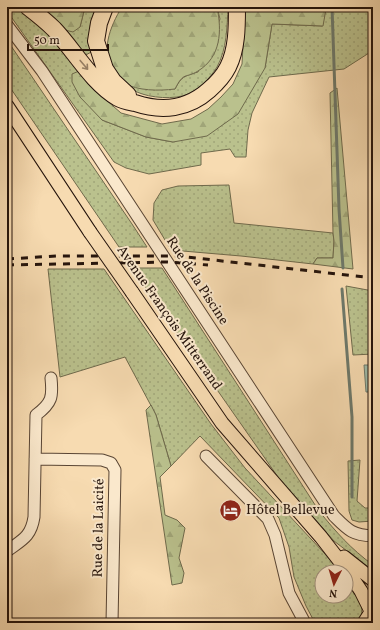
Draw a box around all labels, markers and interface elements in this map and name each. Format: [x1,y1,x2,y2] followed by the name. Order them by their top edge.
[28,26,108,52] scale bar
[34,33,60,49] text: 50 m
[80,60,89,70] one-way arrow
[161,233,233,329] street label: Rue de la Piscine
[112,242,226,394] street label: Avenue François Mitterrand
[89,478,109,578] street label: Rue de la Laicité
[218,497,244,523] hotel icon: Hôtel Bellevue
[246,501,335,520] place label: Hôtel Bellevue
[314,564,354,604] north arrow
[329,585,338,600] text: N

